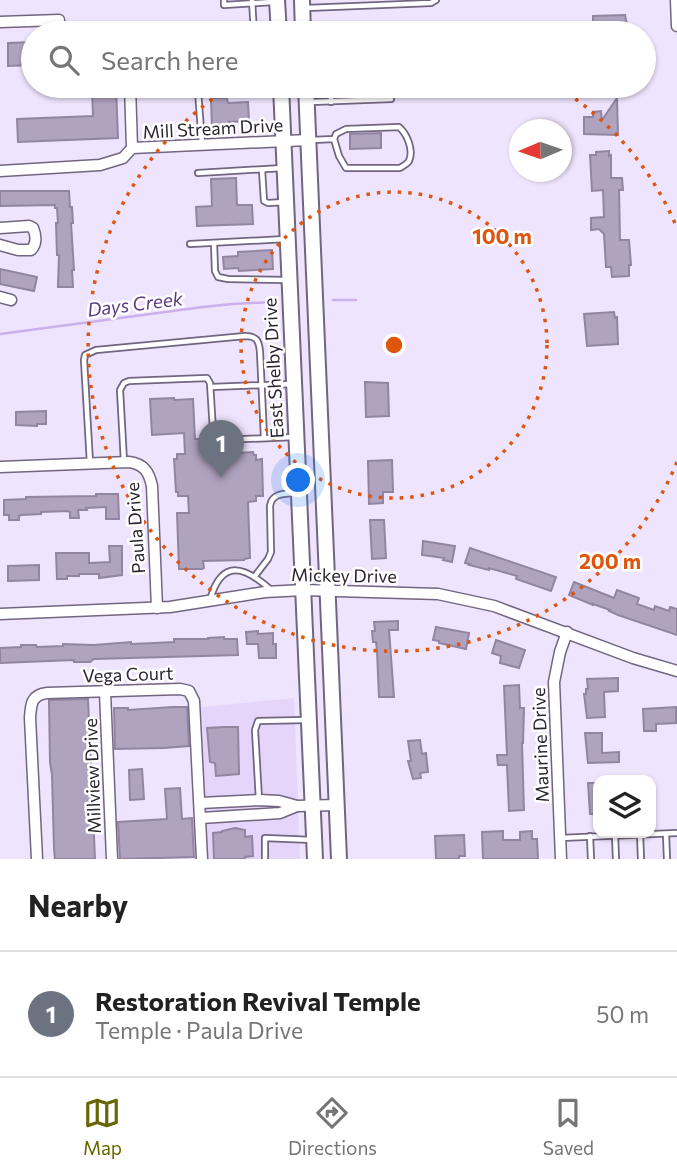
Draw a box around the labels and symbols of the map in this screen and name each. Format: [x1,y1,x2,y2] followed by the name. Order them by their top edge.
[142,113,284,143] street label: Mill Stream Drive
[509,119,572,182] north arrow
[472,223,532,248] text: 100 m
[86,286,185,321] water label: Days Creek
[258,297,288,439] street label: East Shelby Drive
[382,333,406,357] centre of rings
[198,420,244,478] pin: 1
[281,463,315,497] your location
[121,482,149,575] street label: Paula Drive
[579,548,641,573] text: 200 m
[291,563,397,587] street label: Mickey Drive
[82,661,174,687] street label: Vega Court
[527,687,553,803] street label: Maurine Drive
[79,718,105,834] street label: Millview Drive

